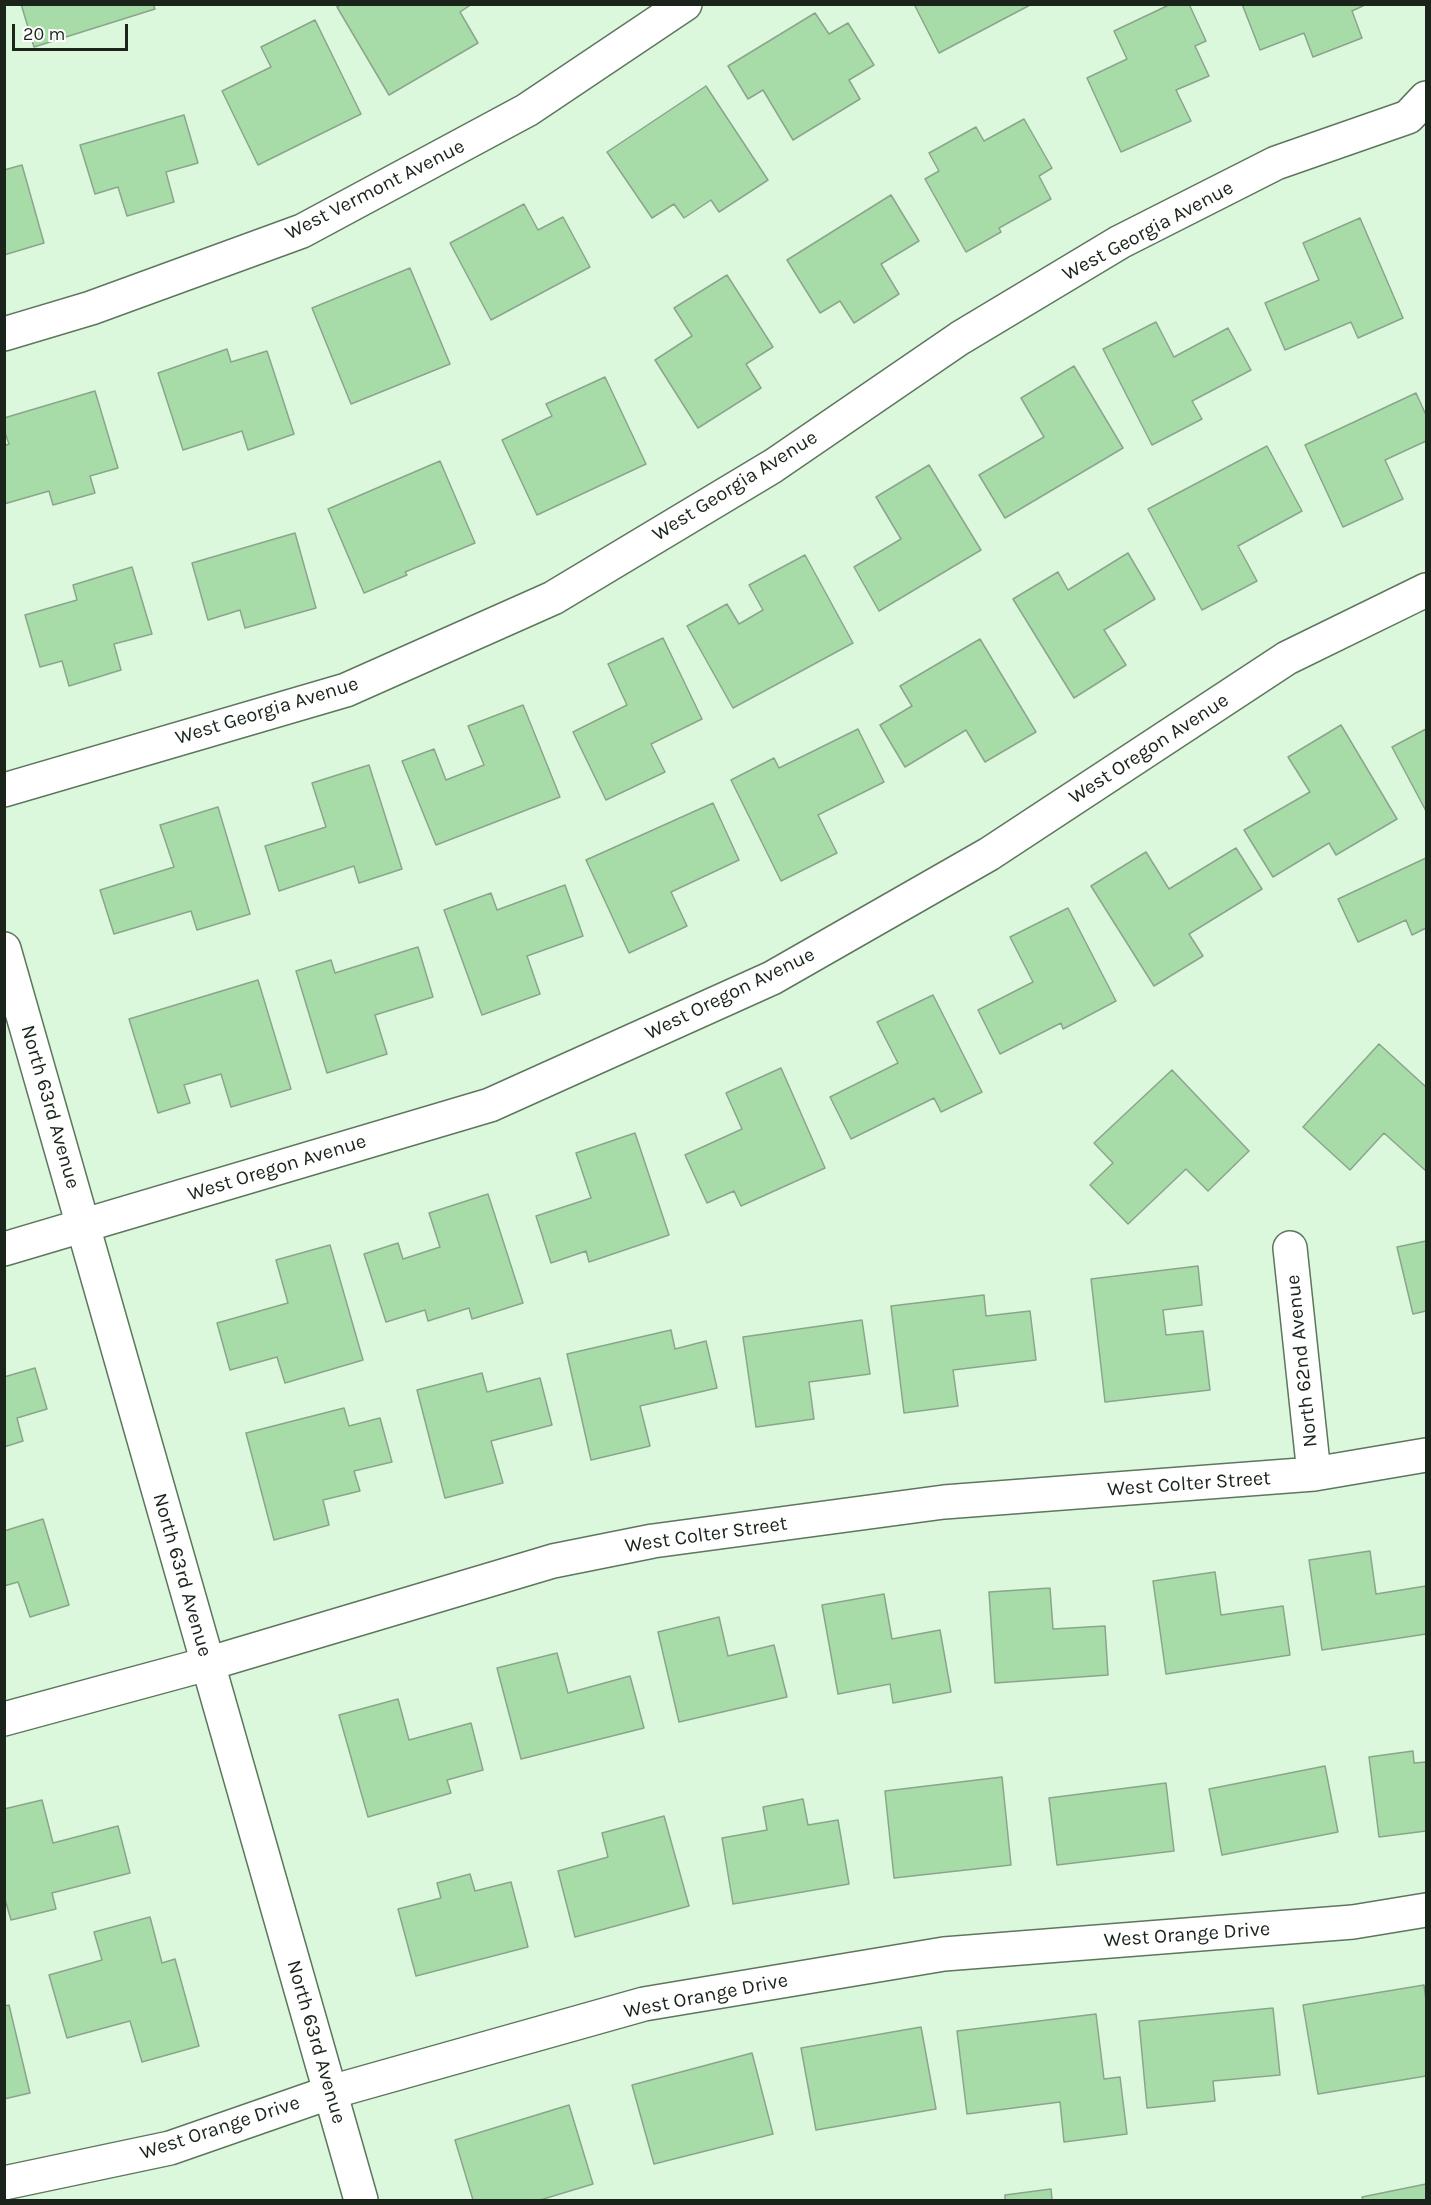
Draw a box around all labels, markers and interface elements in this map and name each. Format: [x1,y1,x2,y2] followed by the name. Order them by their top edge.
[15,12,130,50] scale bar
[23,23,65,45] text: 20 m
[281,134,469,246] street label: West Vermont Avenue
[1058,176,1238,286] street label: West Georgia Avenue
[648,425,822,547] street label: West Georgia Avenue
[173,672,361,750] street label: West Georgia Avenue
[1065,688,1233,810] street label: West Oregon Avenue
[641,943,819,1045] street label: West Oregon Avenue
[15,1022,85,1192] street label: North 63rd Avenue
[185,1129,369,1207] street label: West Oregon Avenue
[1281,1273,1323,1449] street label: North 62nd Avenue
[1106,1466,1272,1502] street label: West Colter Street
[147,1490,217,1660] street label: North 63rd Avenue
[623,1512,789,1558] street label: West Colter Street
[1103,1917,1271,1953] street label: West Orange Drive
[281,1957,351,2127] street label: North 63rd Avenue
[622,1968,790,2024] street label: West Orange Drive
[137,2091,303,2165] street label: West Orange Drive

